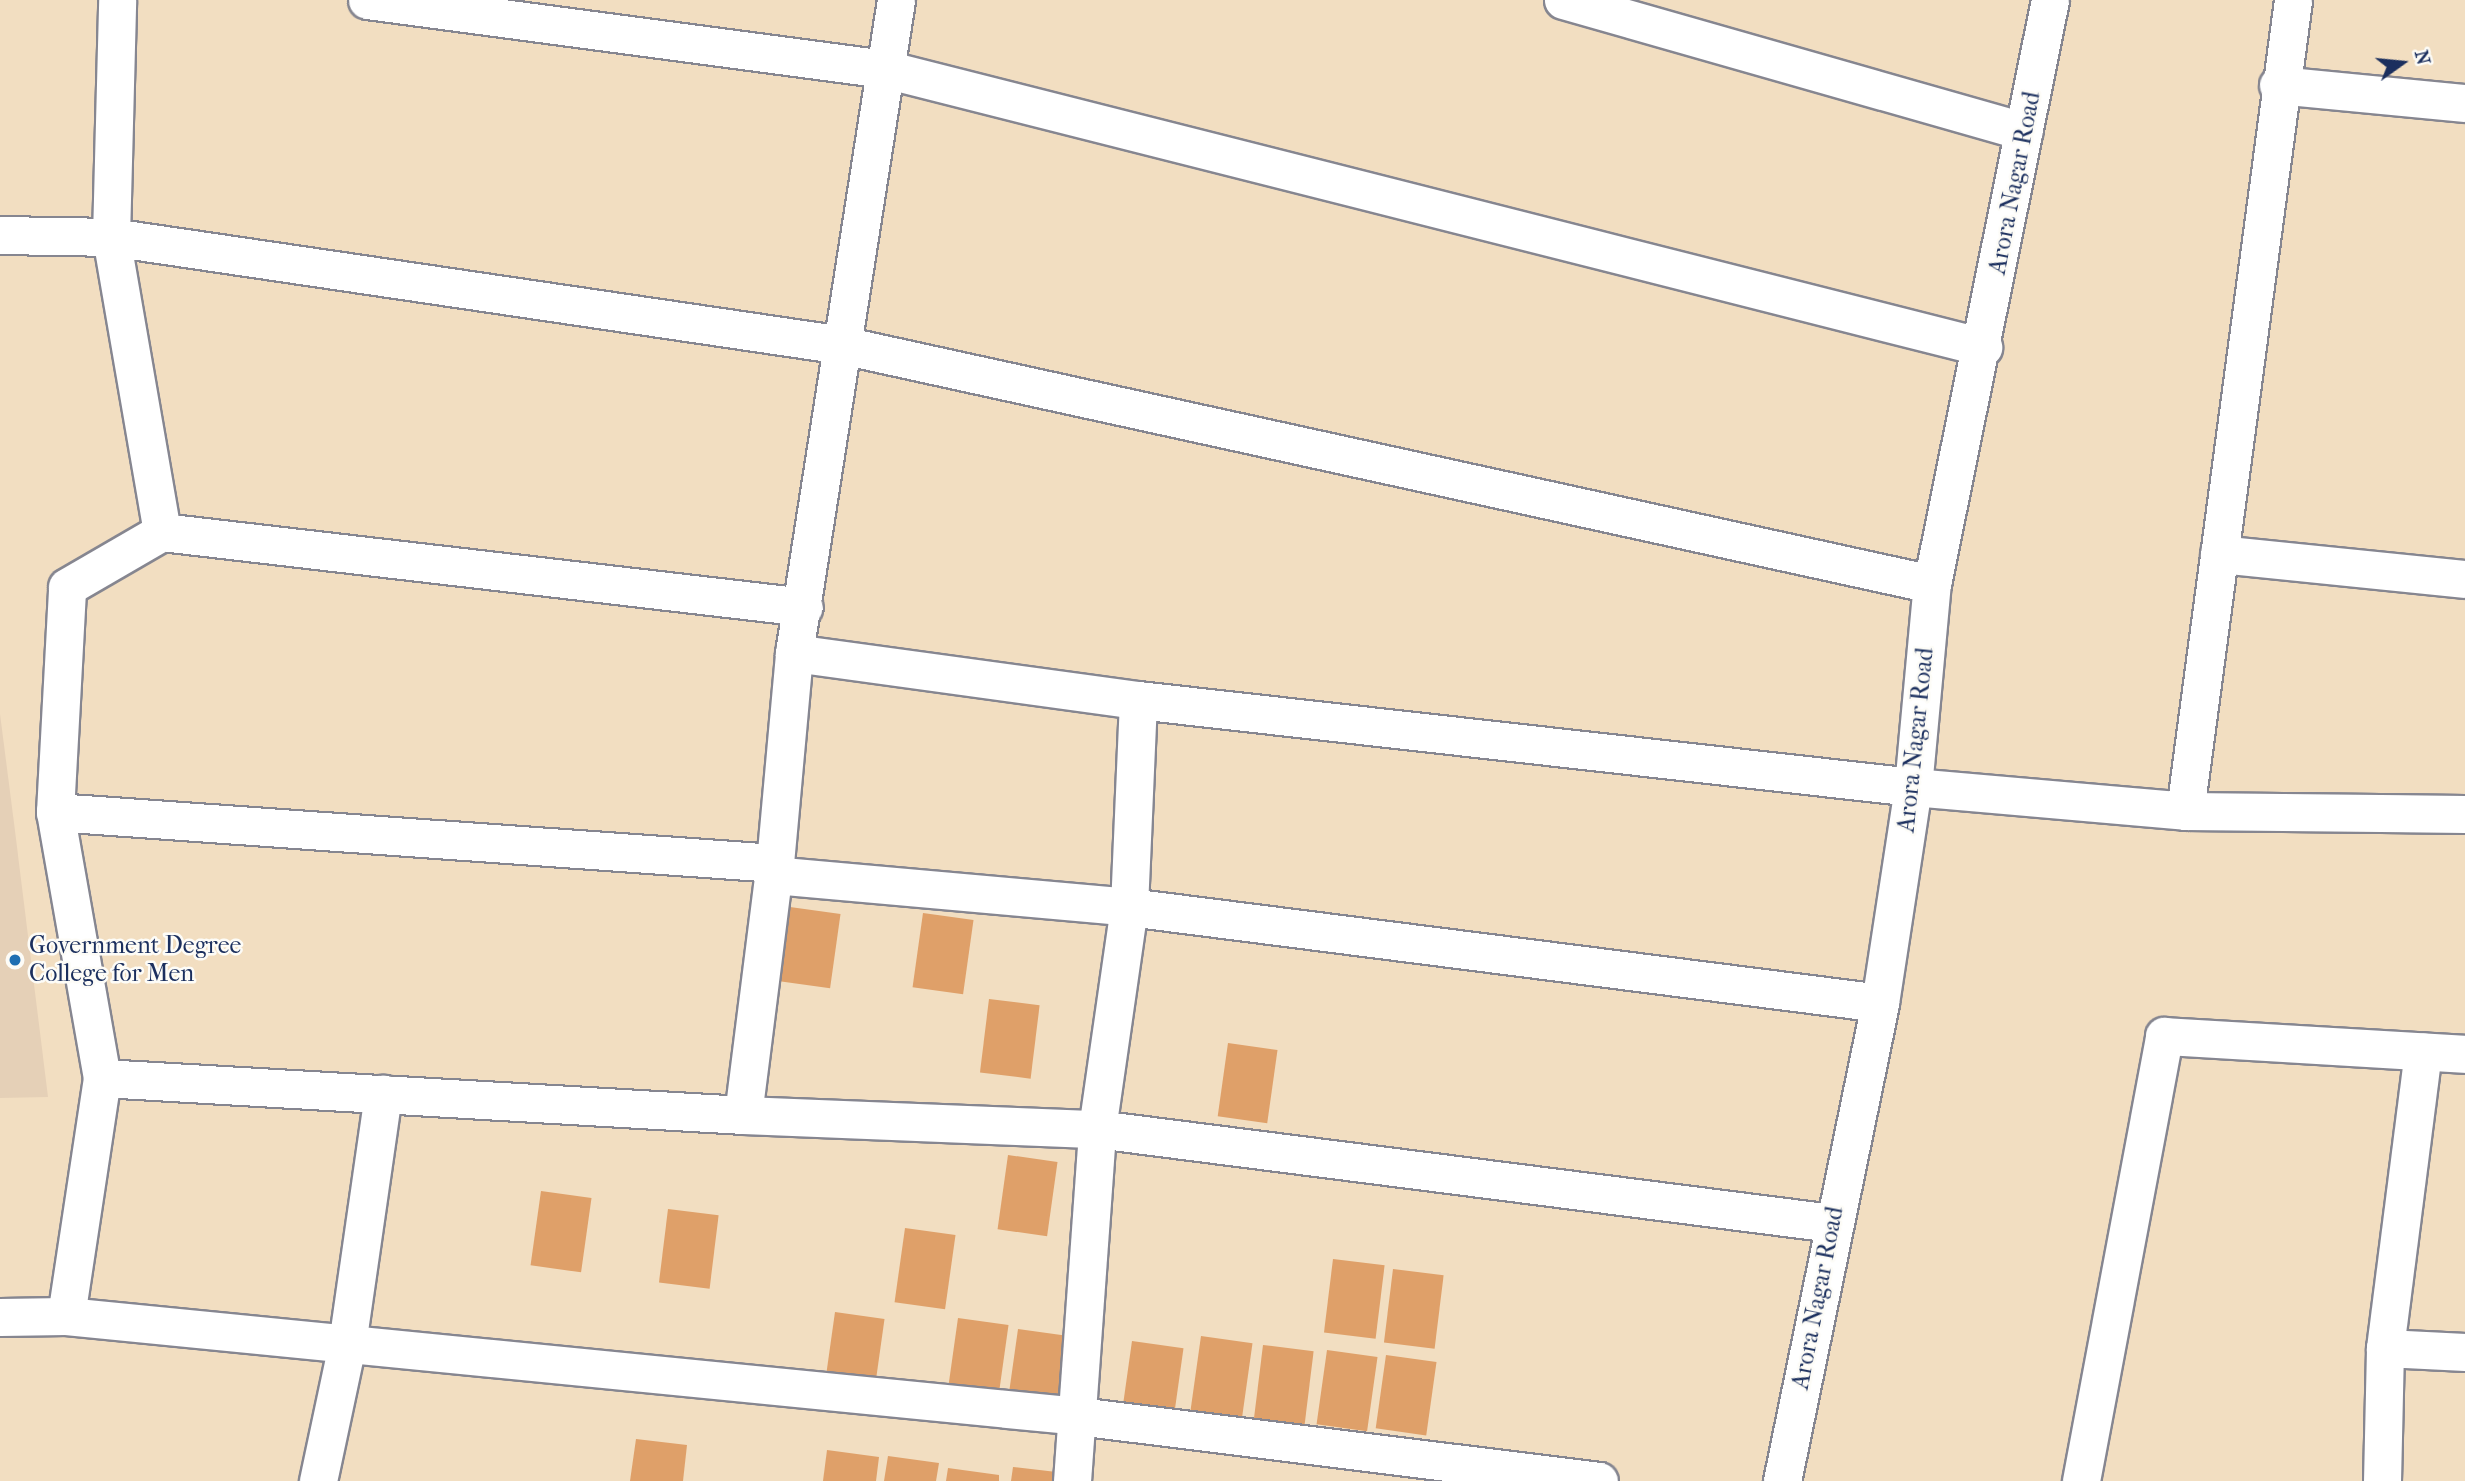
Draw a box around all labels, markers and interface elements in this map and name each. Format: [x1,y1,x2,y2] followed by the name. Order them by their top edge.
[2367,28,2437,98] north arrow
[2410,48,2435,67] text: N
[1983,89,2047,277] street label: Arora Nagar Road
[1892,646,1940,834] street label: Arora Nagar Road
[29,932,241,988] place label: Government Degree College for Men
[7,952,23,968] marker: Government Degree College for Men
[1786,1204,1850,1392] street label: Arora Nagar Road

